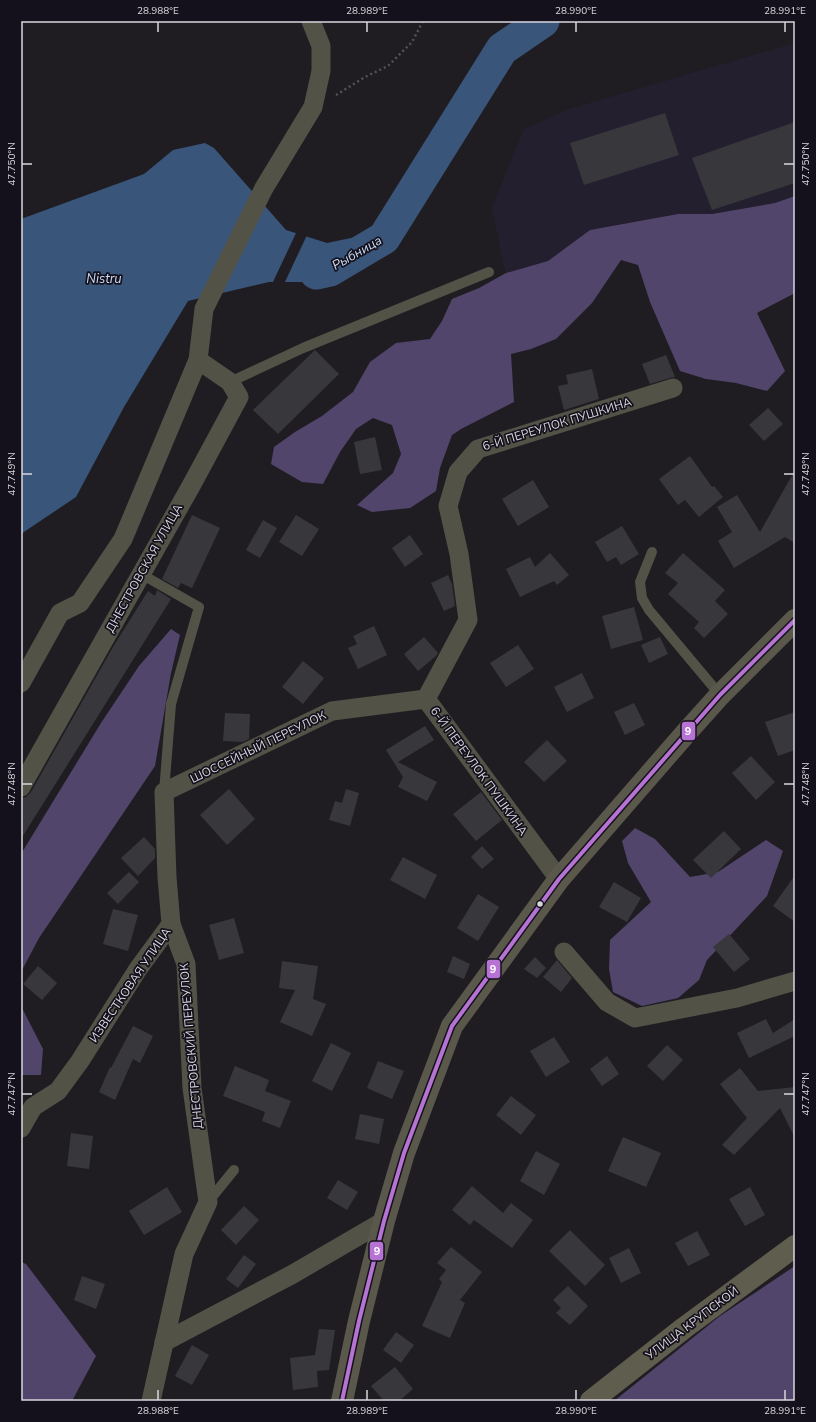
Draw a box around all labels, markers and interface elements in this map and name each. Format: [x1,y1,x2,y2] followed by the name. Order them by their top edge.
[137,4,179,18] text: 28.988°E
[346,4,388,18] text: 28.989°E
[555,4,597,18] text: 28.990°E
[764,4,806,18] text: 28.991°E
[5,142,19,186] text: 47.750°N
[799,142,813,186] text: 47.750°N
[329,231,385,275] water label: Рыбница
[86,270,122,288] water label: Nistru
[480,394,634,454] street label: 6-Й ПЕРЕУЛОК ПУШКИНА
[5,452,19,496] text: 47.749°N
[799,452,813,496] text: 47.749°N
[102,501,186,635] street label: ДНЕСТРОВСКАЯ УЛИЦА
[427,703,531,839] street label: 6-Й ПЕРЕУЛОК ПУШКИНА
[187,707,329,787] street label: ШОССЕЙНЫЙ ПЕРЕУЛОК
[681,721,696,741] line badge: 9
[685,724,692,739] text: 9
[5,762,19,806] text: 47.748°N
[799,762,813,806] text: 47.748°N
[535,899,545,909] unlabelled marker
[86,924,175,1046] street label: ИЗВЕСТКОВАЯ УЛИЦА
[486,959,501,979] line badge: 9
[176,962,206,1129] street label: ДНЕСТРОВСКИЙ ПЕРЕУЛОК
[490,962,497,977] text: 9
[5,1072,19,1116] text: 47.747°N
[799,1072,813,1116] text: 47.747°N
[369,1241,384,1261] line badge: 9
[374,1244,381,1259] text: 9
[641,1283,742,1364] street label: УЛИЦА КРУПСКОЙ
[137,1404,179,1418] text: 28.988°E
[346,1404,388,1418] text: 28.989°E
[555,1404,597,1418] text: 28.990°E
[764,1404,806,1418] text: 28.991°E

